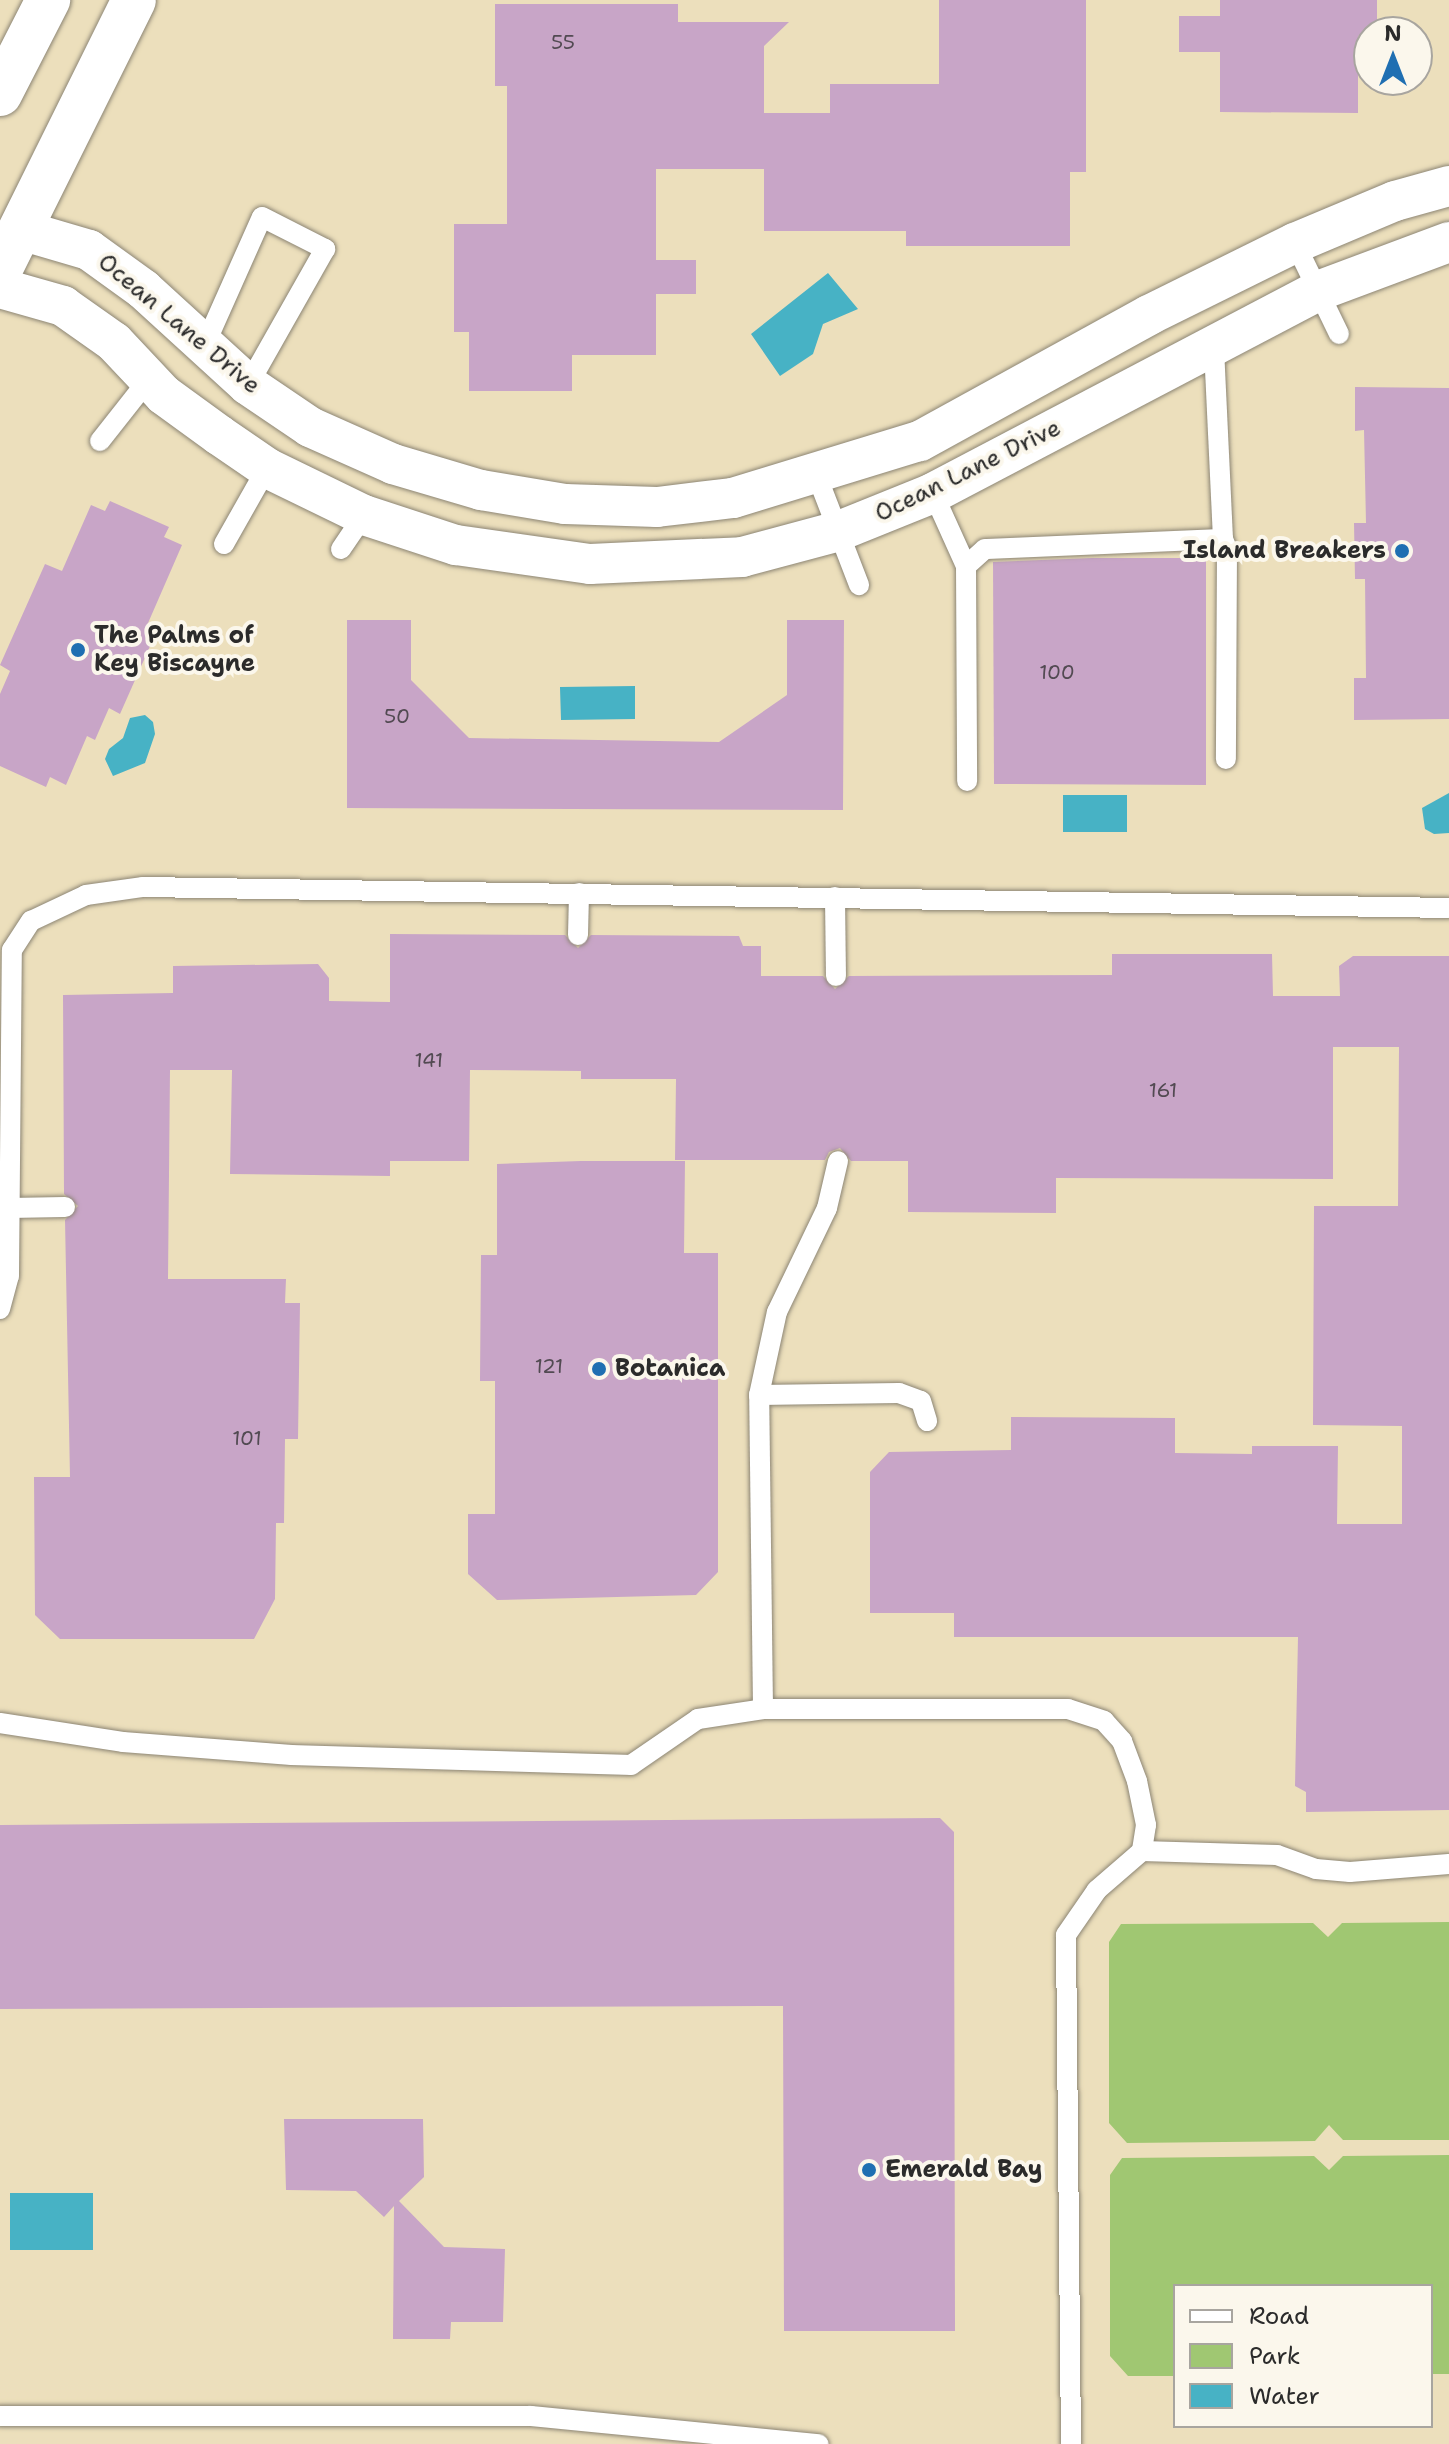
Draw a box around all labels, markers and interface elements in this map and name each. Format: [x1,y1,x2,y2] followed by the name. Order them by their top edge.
[1353,16,1433,96] north arrow
[1384,19,1402,48] text: N
[551,30,575,54] house number: 55
[92,248,266,400] street label: Ocean Lane Drive
[870,414,1066,528] street label: Ocean Lane Drive
[1183,537,1386,565] place label: Island Breakers
[1393,542,1411,560] marker: Island Breakers
[94,622,255,678] place label: The Palms of Key Biscayne
[69,641,87,659] marker: The Palms of Key Biscayne
[1039,660,1075,684] house number: 100
[384,704,410,728] house number: 50
[415,1048,443,1072] house number: 141
[1149,1078,1177,1102] house number: 161
[535,1354,563,1378] house number: 121
[615,1355,725,1383] place label: Botanica
[590,1360,608,1378] marker: Botanica
[232,1426,262,1450] house number: 101
[885,2156,1042,2184] place label: Emerald Bay
[860,2161,878,2179] marker: Emerald Bay
[1173,2284,1433,2428] legend
[1249,2300,1309,2332] text: Road
[1249,2340,1301,2372] text: Park
[1249,2380,1320,2412] text: Water

